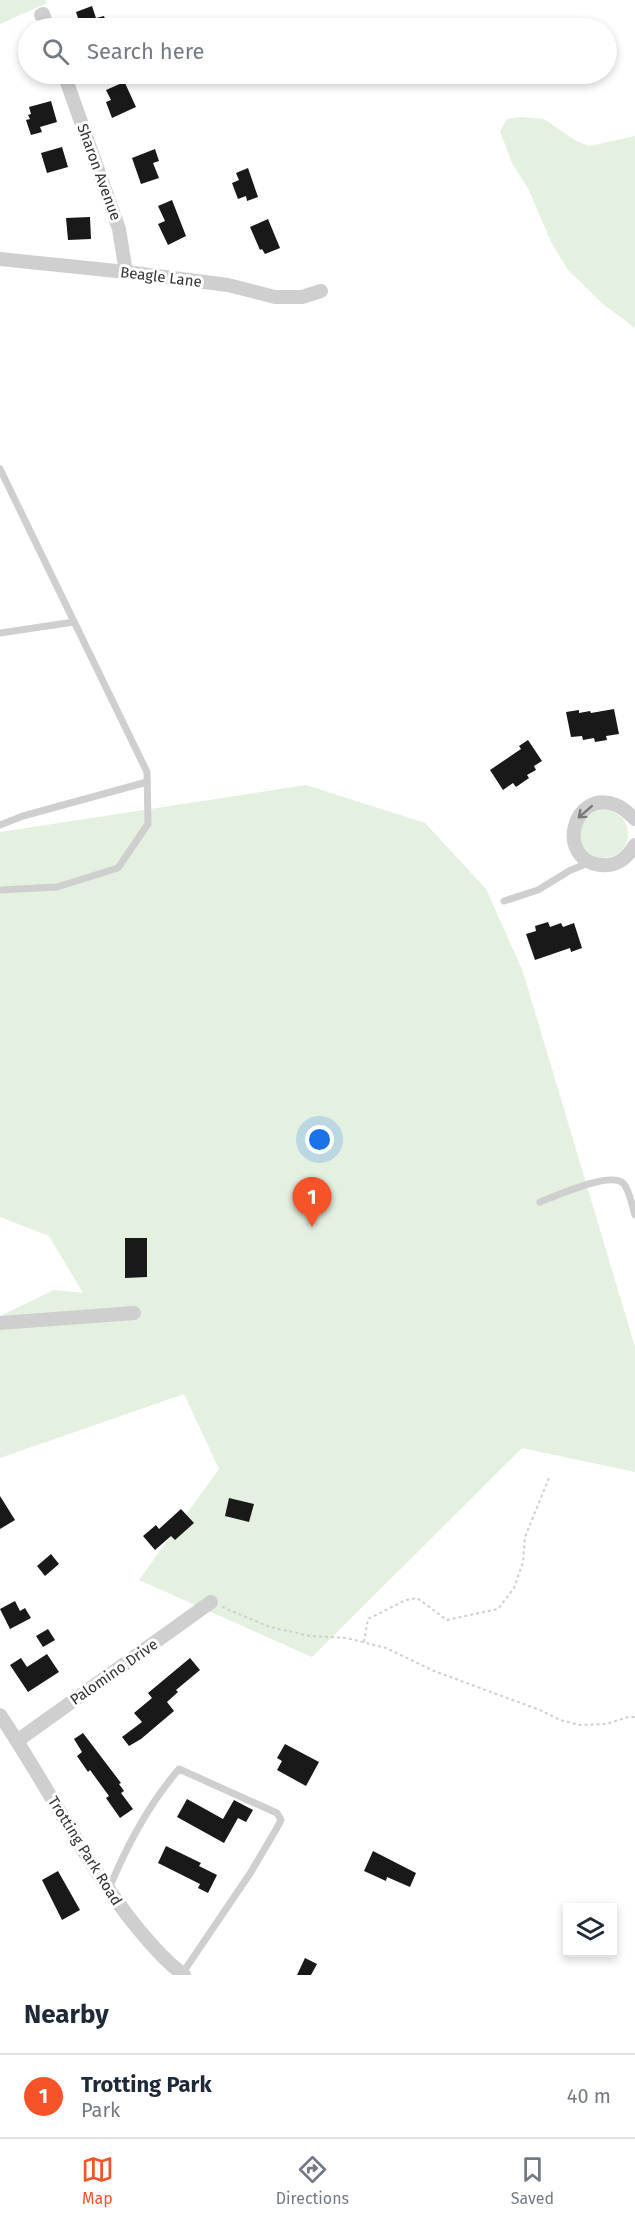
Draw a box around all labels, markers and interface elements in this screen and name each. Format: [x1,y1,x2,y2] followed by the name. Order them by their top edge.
[18,18,617,84] search box
[39,35,72,68] icon: search
[87,38,205,65] text: Search here
[73,121,125,223] street label: Sharon Avenue
[119,263,203,291] street label: Beagle Lane
[578,805,593,819] one-way arrow
[305,1125,334,1154] your location
[292,1178,332,1227] pin: 1
[67,1635,161,1709] street label: Palomino Drive
[44,1793,126,1909] street label: Trotting Park Road
[563,1903,617,1957] map controls
[563,1903,617,1957] button: layers
[24,1999,109,2030] text: Nearby
[81,2071,212,2098] text: Trotting Park
[39,2084,48,2108] text: 1
[567,2084,611,2108] text: 40 m
[81,2098,120,2122] text: Park
[81,2153,114,2208] tab: Map
[276,2153,349,2208] tab: Directions
[511,2153,554,2208] tab: Saved

